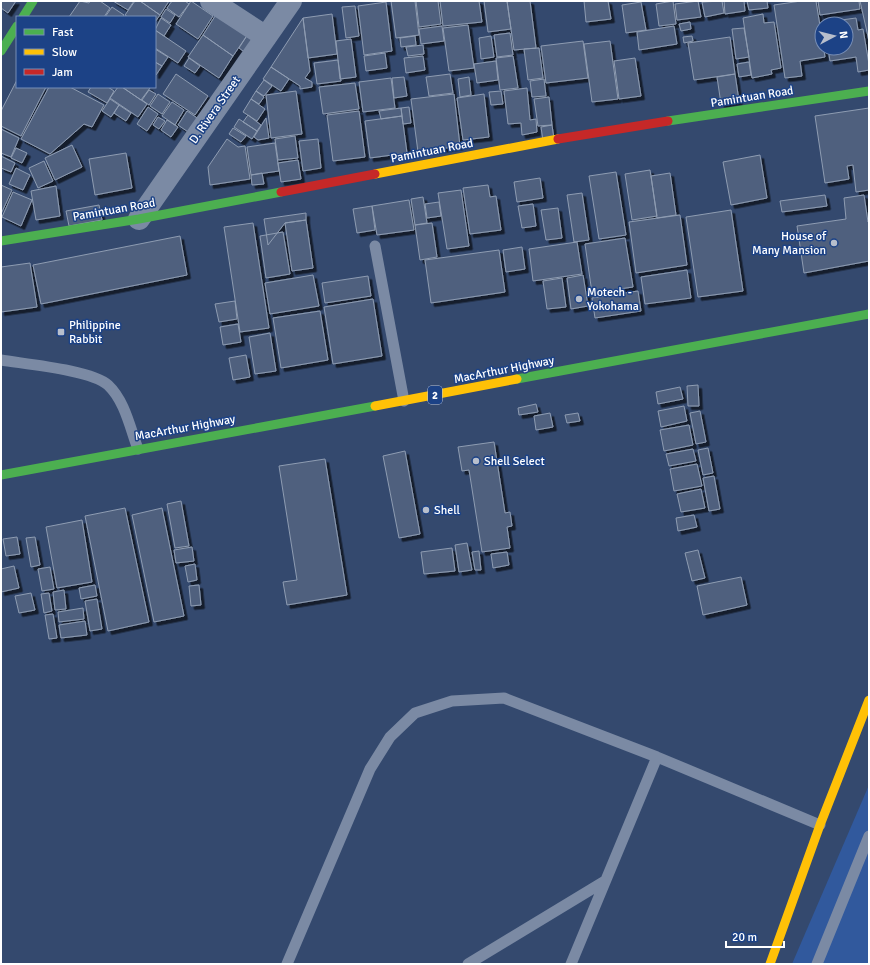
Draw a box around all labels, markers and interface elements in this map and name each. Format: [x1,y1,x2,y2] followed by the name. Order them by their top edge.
[16,16,156,88] legend
[814,16,854,56] north arrow
[52,25,73,40] text: Fast
[837,30,850,39] text: N
[52,45,77,60] text: Slow
[52,65,73,80] text: Jam
[186,73,244,147] street label: D. Rivera Street
[709,83,795,111] street label: Pamintuan Road
[389,136,475,166] street label: Pamintuan Road
[71,195,157,225] street label: Pamintuan Road
[752,229,827,258] place label: House of Many Mansion
[829,238,839,248] marker: House of Many Mansion
[587,285,639,314] place label: Motech - Yokohama
[574,294,584,304] marker: Motech - Yokohama
[69,318,121,347] place label: Philippine Rabbit
[56,327,66,337] marker: Philippine Rabbit
[453,353,556,387] street label: MacArthur Highway
[428,386,442,404] road number: 2
[134,412,237,444] street label: MacArthur Highway
[484,454,545,469] place label: Shell Select
[471,456,481,466] marker: Shell Select
[434,503,461,518] place label: Shell
[421,505,431,515] marker: Shell
[726,923,784,949] scale bar
[732,930,757,945] text: 20 m

